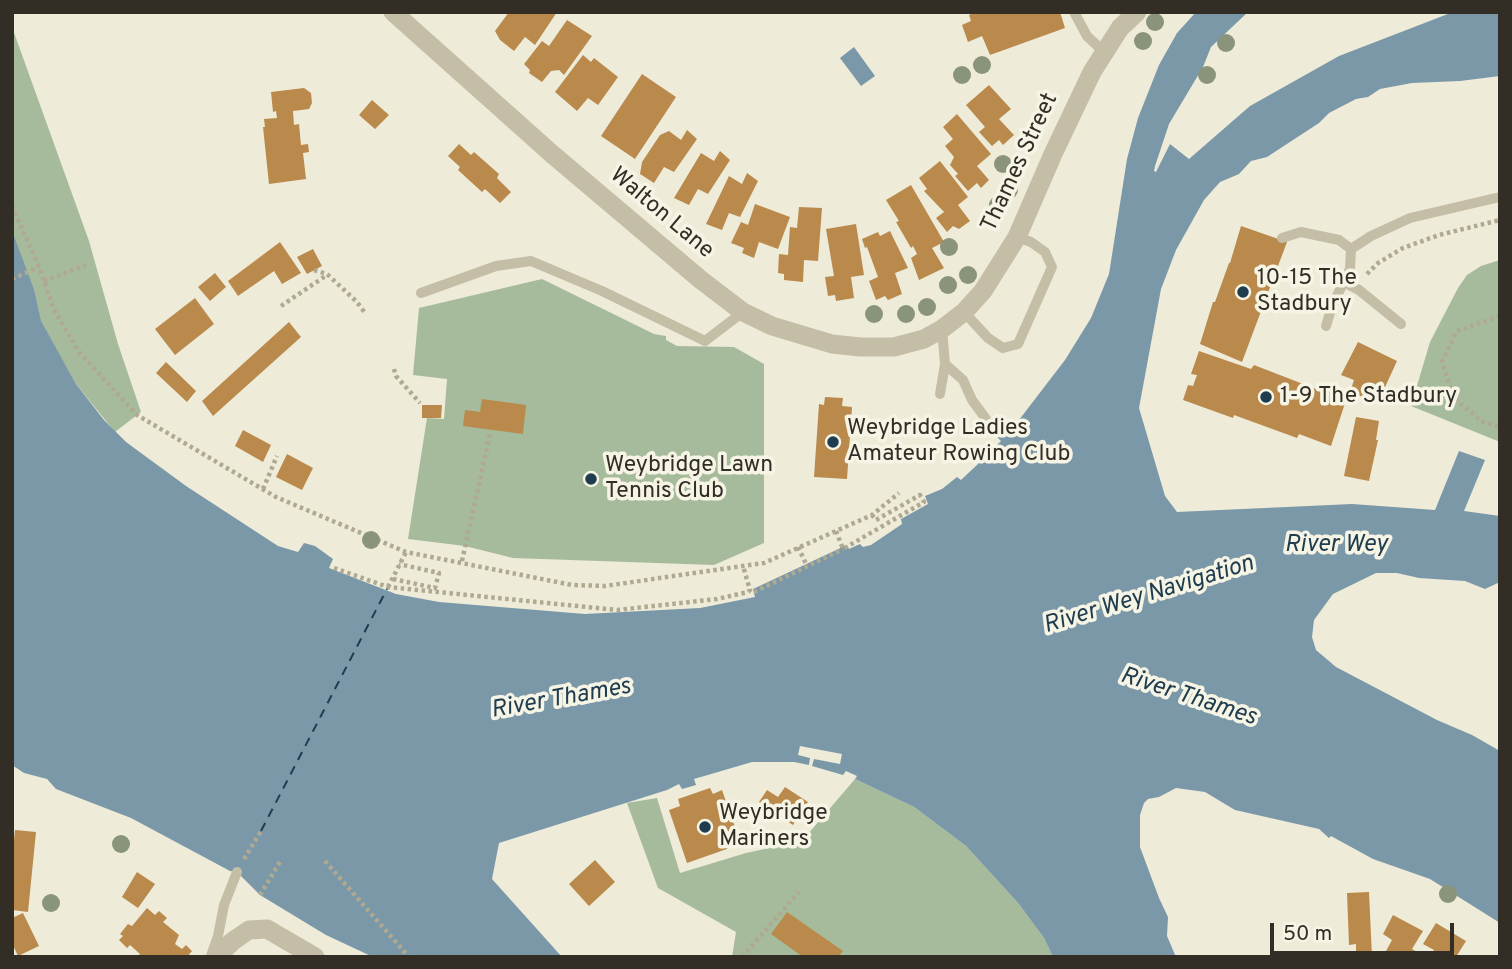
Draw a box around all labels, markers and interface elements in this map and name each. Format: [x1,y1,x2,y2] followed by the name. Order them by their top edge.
[977,89,1065,237] street label: Thames Street
[603,163,719,265] street label: Walton Lane
[1257,265,1357,319] place label: 10-15 The Stadbury
[1235,284,1251,300] marker: 10-15 The Stadbury
[1280,383,1457,411] place label: 1-9 The Stadbury
[1258,389,1274,405] marker: 1-9 The Stadbury
[847,415,1070,469] place label: Weybridge Ladies Amateur Rowing Club
[825,434,841,450] marker: Weybridge Ladies Amateur Rowing Club
[605,452,773,506] place label: Weybridge Lawn Tennis Club
[583,471,599,487] marker: Weybridge Lawn Tennis Club
[1285,532,1387,560] water label: River Wey
[1040,550,1258,642] water label: River Wey Navigation
[1116,662,1260,734] water label: River Thames
[489,674,633,726] water label: River Thames
[719,800,828,854] place label: Weybridge Mariners
[697,819,713,835] marker: Weybridge Mariners
[1274,909,1458,953] scale bar
[1283,921,1332,948] text: 50 m

